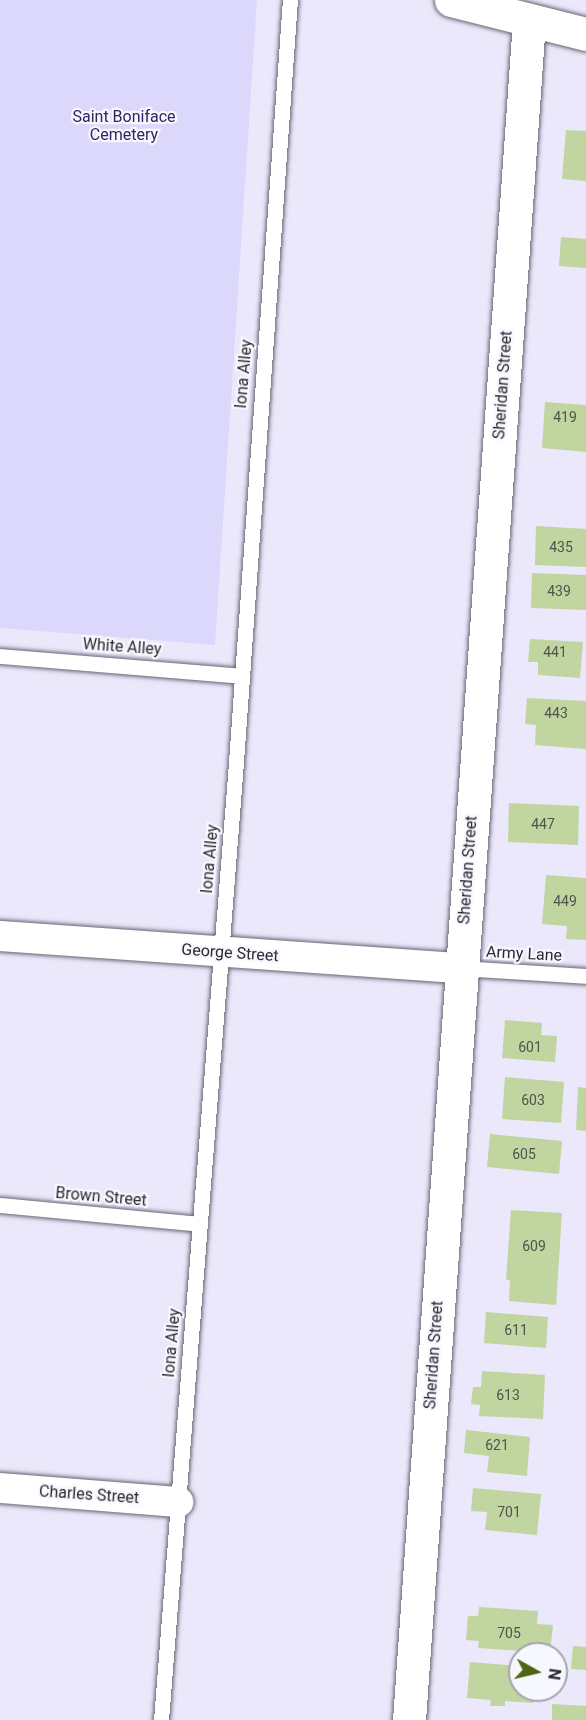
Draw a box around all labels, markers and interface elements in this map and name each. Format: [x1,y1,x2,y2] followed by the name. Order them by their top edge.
[72,107,176,145] park label: Saint Boniface Cemetery
[490,330,516,440] street label: Sheridan Street
[231,339,257,409] street label: Iona Alley
[553,409,577,425] house number: 419
[549,539,573,555] house number: 435
[547,583,571,599] house number: 439
[82,635,162,659] street label: White Alley
[543,644,567,660] house number: 441
[544,705,568,721] house number: 443
[455,815,481,925] street label: Sheridan Street
[531,816,555,832] house number: 447
[197,824,223,894] street label: Iona Alley
[553,893,577,909] house number: 449
[181,940,279,966] street label: George Street
[486,942,562,966] street label: Army Lane
[518,1039,542,1055] house number: 601
[521,1092,545,1108] house number: 603
[512,1146,536,1162] house number: 605
[55,1183,147,1211] street label: Brown Street
[522,1238,546,1254] house number: 609
[421,1300,447,1410] street label: Sheridan Street
[159,1308,185,1378] street label: Iona Alley
[504,1322,528,1338] house number: 611
[496,1387,520,1403] house number: 613
[485,1437,509,1453] house number: 621
[38,1482,140,1508] street label: Charles Street
[497,1504,521,1520] house number: 701
[497,1625,521,1641] house number: 705
[508,1642,568,1702] north arrow
[544,1667,565,1681] text: N

